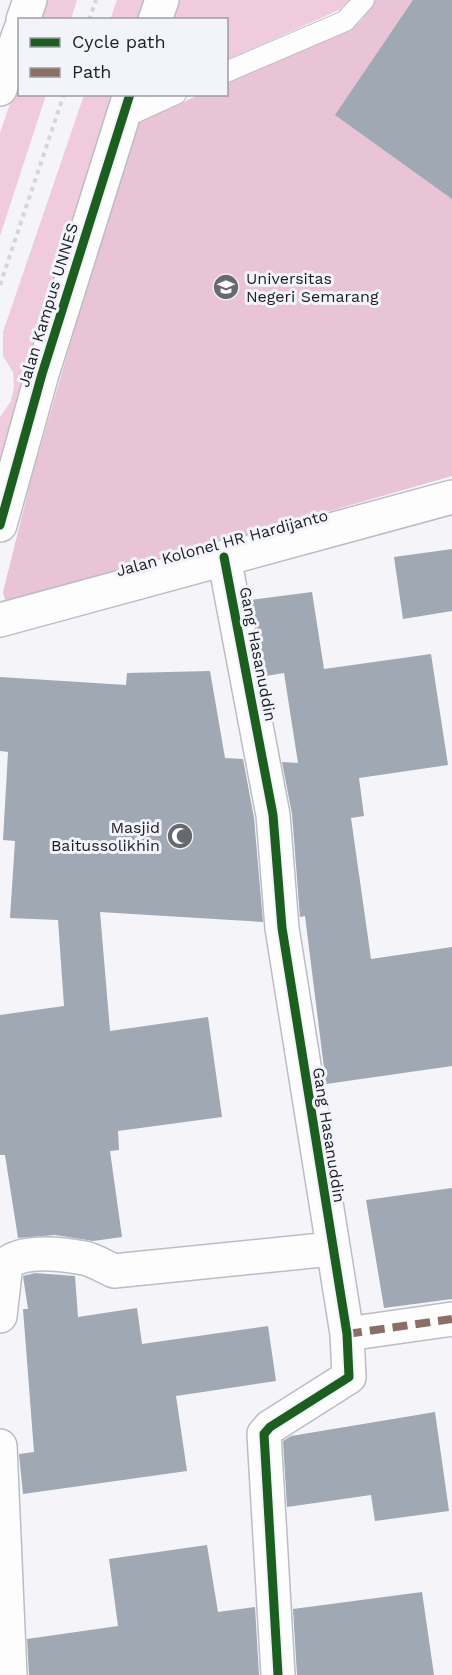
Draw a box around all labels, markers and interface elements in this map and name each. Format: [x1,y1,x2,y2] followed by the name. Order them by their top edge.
[18,18,228,96] legend
[72,31,166,52] text: Cycle path
[72,61,112,82] text: Path
[14,221,82,389] street label: Jalan Kampus UNNES
[246,269,379,306] place label: Universitas Negeri Semarang
[211,272,241,302] school or university icon: Universitas Negeri Semarang
[114,506,330,580] street label: Jalan Kolonel HR Hardijanto
[236,585,280,723] street label: Gang Hasanuddin
[51,818,160,855] place label: Masjid Baitussolikhin
[165,821,195,851] mosque icon: Masjid Baitussolikhin
[309,1066,349,1204] street label: Gang Hasanuddin

